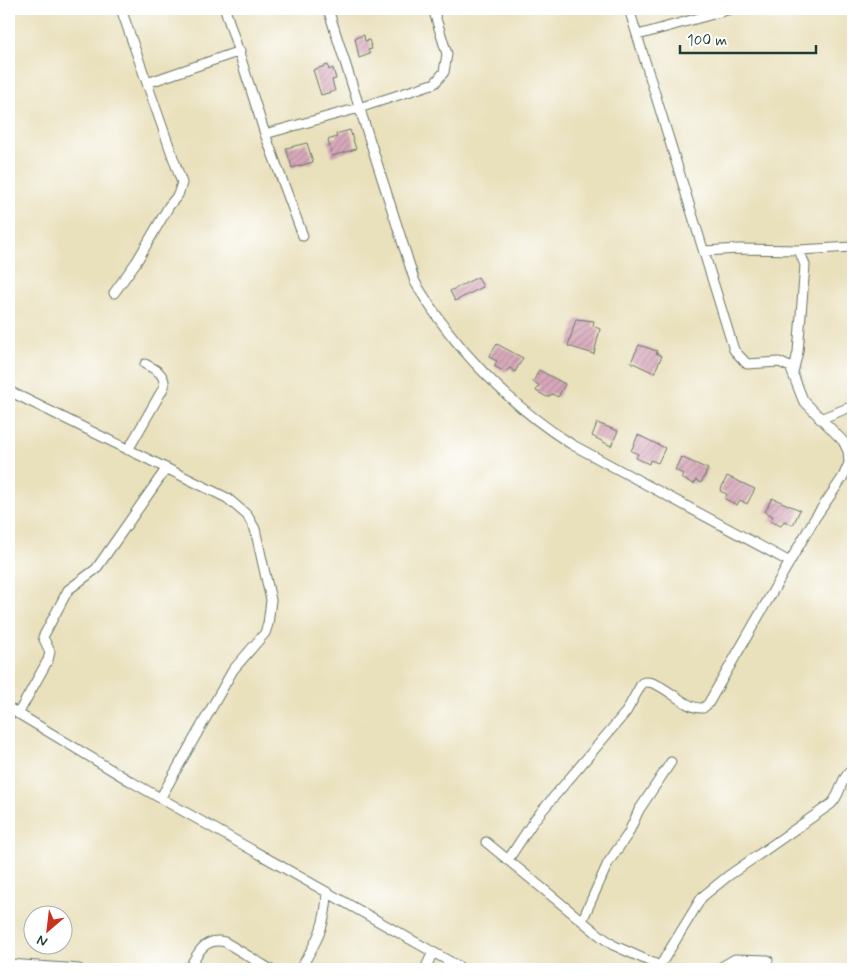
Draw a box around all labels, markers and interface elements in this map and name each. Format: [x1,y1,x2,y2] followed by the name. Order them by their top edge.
[680,22,816,54] scale bar
[687,31,727,51] text: 100 m
[22,906,72,956] north arrow
[34,930,51,951] text: N

